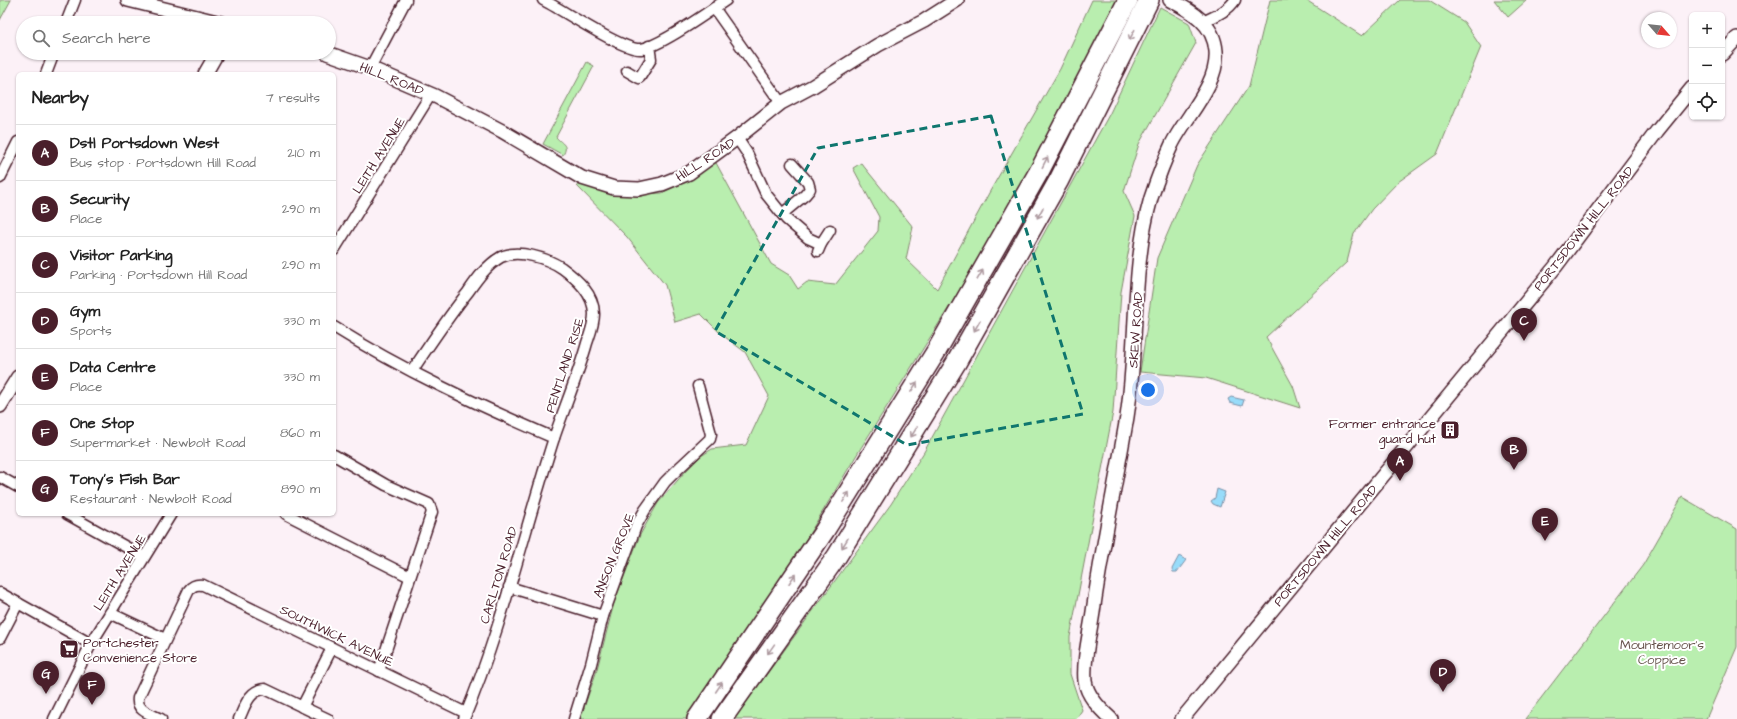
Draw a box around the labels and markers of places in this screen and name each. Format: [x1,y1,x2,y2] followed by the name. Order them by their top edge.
[1511,308,1537,341] pin: C
[1329,415,1437,449] place label: Former entrance guard hut
[1439,419,1461,441] building icon: Former entrance guard hut
[1501,437,1527,470] pin: B
[1387,448,1413,481] pin: A
[1532,508,1558,541] pin: E
[83,634,197,667] place label: Portchester Convenience Store
[58,638,80,660] supermarket icon: Portchester Convenience Store
[1430,659,1456,692] pin: D
[33,661,59,694] pin: G
[79,672,105,705] pin: F

